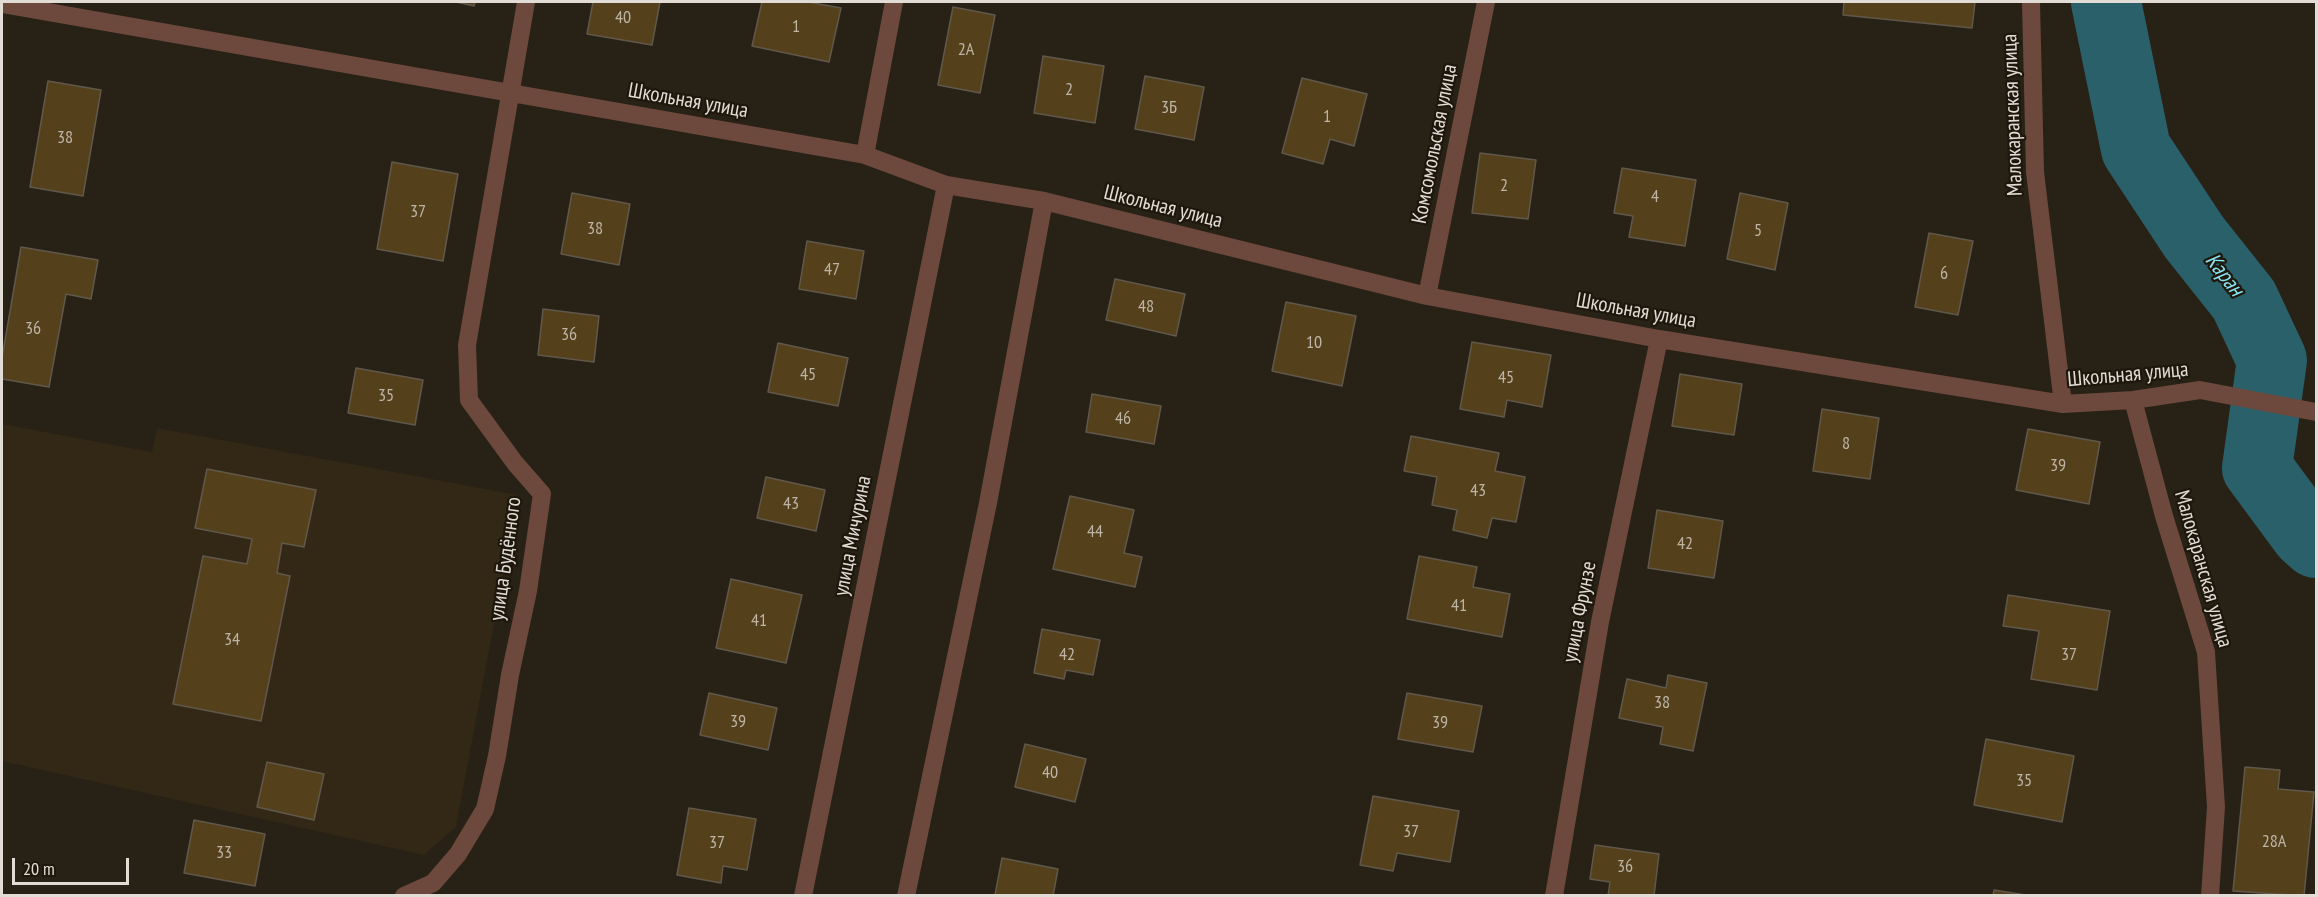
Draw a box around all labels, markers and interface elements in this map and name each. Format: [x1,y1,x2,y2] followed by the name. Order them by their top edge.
[615,7,631,29] house number: 40
[792,16,800,38] house number: 1
[1998,33,2028,197] street label: Малокаранская улица
[958,39,974,61] house number: 2А
[1407,62,1463,226] street label: Комсомольская улица
[626,78,750,124] street label: Школьная улица
[1065,79,1073,101] house number: 2
[1161,97,1177,119] house number: 3Б
[1323,106,1331,128] house number: 1
[57,127,73,149] house number: 38
[1500,175,1508,197] house number: 2
[1101,180,1225,234] street label: Школьная улица
[1651,186,1659,208] house number: 4
[410,201,426,223] house number: 37
[587,218,603,240] house number: 38
[1754,220,1762,242] house number: 5
[2199,248,2249,302] water label: Каран
[824,259,840,281] house number: 47
[1940,263,1948,285] house number: 6
[1574,288,1698,334] street label: Школьная улица
[1138,296,1154,318] house number: 48
[25,318,41,340] house number: 36
[561,324,577,346] house number: 36
[1306,332,1322,354] house number: 10
[2066,357,2190,393] street label: Школьная улица
[800,364,816,386] house number: 45
[1498,367,1514,389] house number: 45
[378,385,394,407] house number: 35
[1115,408,1131,430] house number: 46
[1842,433,1850,455] house number: 8
[2050,455,2066,477] house number: 39
[829,474,877,598] street label: улица Мичурина
[1470,480,1486,502] house number: 43
[2169,488,2237,650] street label: Малокаранская улица
[783,493,799,515] house number: 43
[485,495,527,623] street label: улица Будённого
[1087,521,1103,543] house number: 44
[1677,533,1693,555] house number: 42
[1558,559,1602,665] street label: улица Фрунзе
[1451,595,1467,617] house number: 41
[751,610,767,632] house number: 41
[224,629,240,651] house number: 34
[1059,644,1075,666] house number: 42
[2061,644,2077,666] house number: 37
[1654,692,1670,714] house number: 38
[730,711,746,733] house number: 39
[1432,712,1448,734] house number: 39
[1042,762,1058,784] house number: 40
[2016,770,2032,792] house number: 35
[1403,821,1419,843] house number: 37
[2262,831,2286,853] house number: 28А
[709,832,725,854] house number: 37
[216,842,232,864] house number: 33
[15,846,132,884] scale bar
[1617,856,1633,878] house number: 36
[23,857,55,880] text: 20 m

